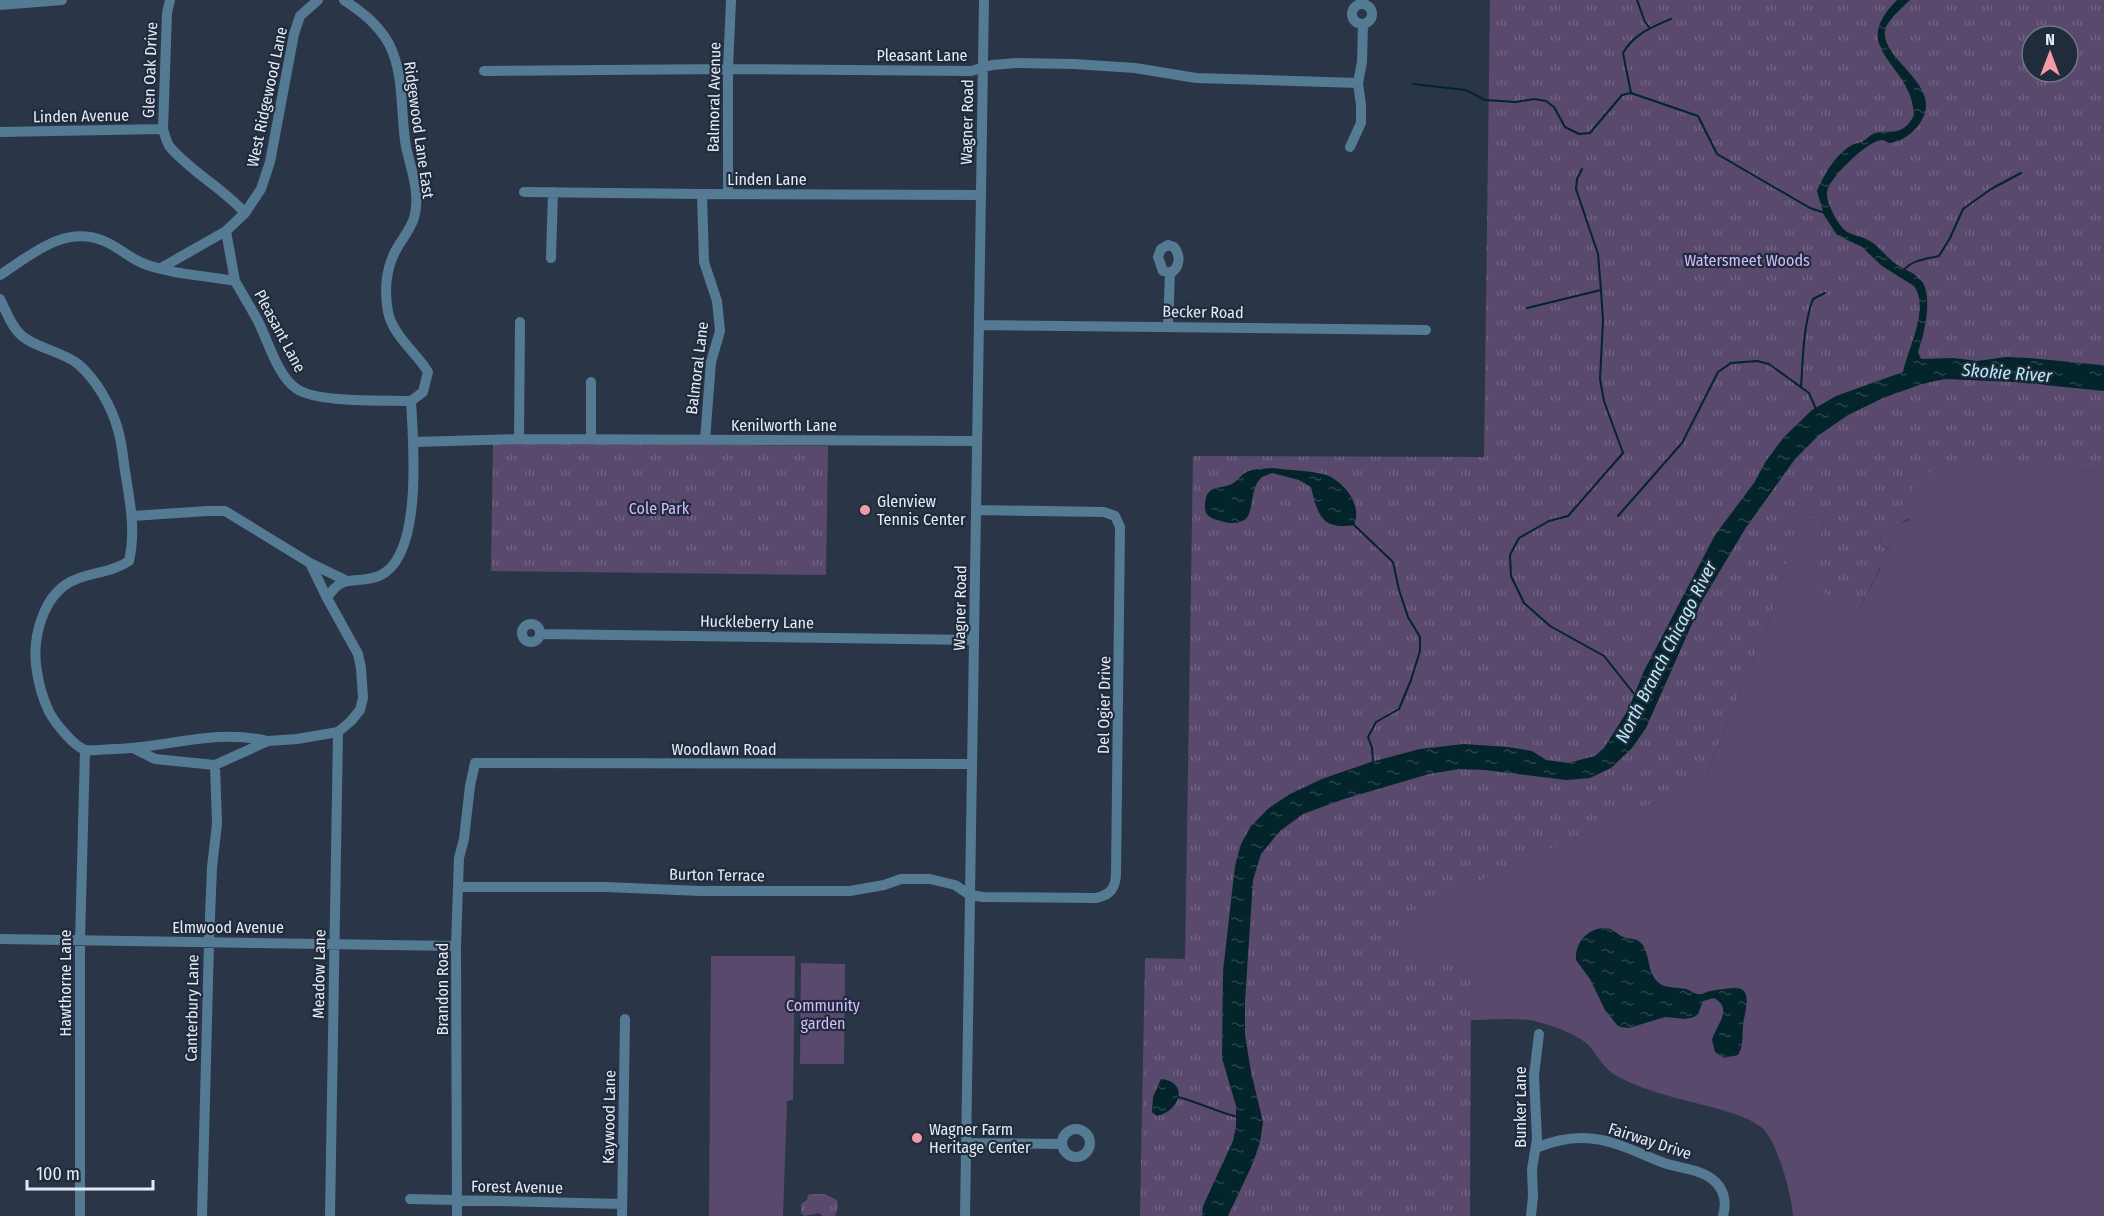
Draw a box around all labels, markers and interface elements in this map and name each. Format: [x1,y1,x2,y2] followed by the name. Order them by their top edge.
[139,21,161,118] street label: Glen Oak Drive
[2020,24,2080,84] north arrow
[243,25,291,169] street label: West Ridgewood Lane
[2045,30,2055,49] text: N
[704,42,724,152] street label: Balmoral Avenue
[877,46,968,65] street label: Pleasant Lane
[400,60,438,200] street label: Ridgewood Lane East
[957,79,977,165] street label: Wagner Road
[33,106,129,126] street label: Linden Avenue
[727,170,807,189] street label: Linden Lane
[1684,251,1810,270] park label: Watersmeet Woods
[250,286,310,376] street label: Pleasant Lane
[1162,302,1244,322] street label: Becker Road
[682,320,712,415] street label: Balmoral Lane
[1960,359,2054,387] water label: Skokie River
[731,416,837,435] street label: Kenilworth Lane
[877,492,966,529] place label: Glenview Tennis Center
[629,499,690,518] park label: Cole Park
[858,503,872,517] marker: Glenview Tennis Center
[1611,557,1722,747] water label: North Branch Chicago River
[950,565,970,651] street label: Wagner Road
[700,612,814,632] street label: Huckleberry Lane
[1094,656,1114,754] street label: Del Ogier Drive
[672,740,776,759] street label: Woodlawn Road
[669,865,765,885] street label: Burton Terrace
[172,918,284,937] street label: Elmwood Avenue
[56,929,75,1036] street label: Hawthorne Lane
[309,929,329,1019] street label: Meadow Lane
[433,943,452,1035] street label: Brandon Road
[182,954,202,1062] street label: Canterbury Lane
[786,996,861,1033] park label: Community garden
[1511,1066,1530,1148] street label: Bunker Lane
[599,1070,619,1164] street label: Kaywood Lane
[1606,1119,1694,1163] street label: Fairway Drive
[929,1120,1031,1157] place label: Wagner Farm Heritage Center
[910,1131,924,1145] marker: Wagner Farm Heritage Center
[27,1153,153,1191] scale bar
[36,1163,80,1185] text: 100 m
[471,1177,563,1197] street label: Forest Avenue

